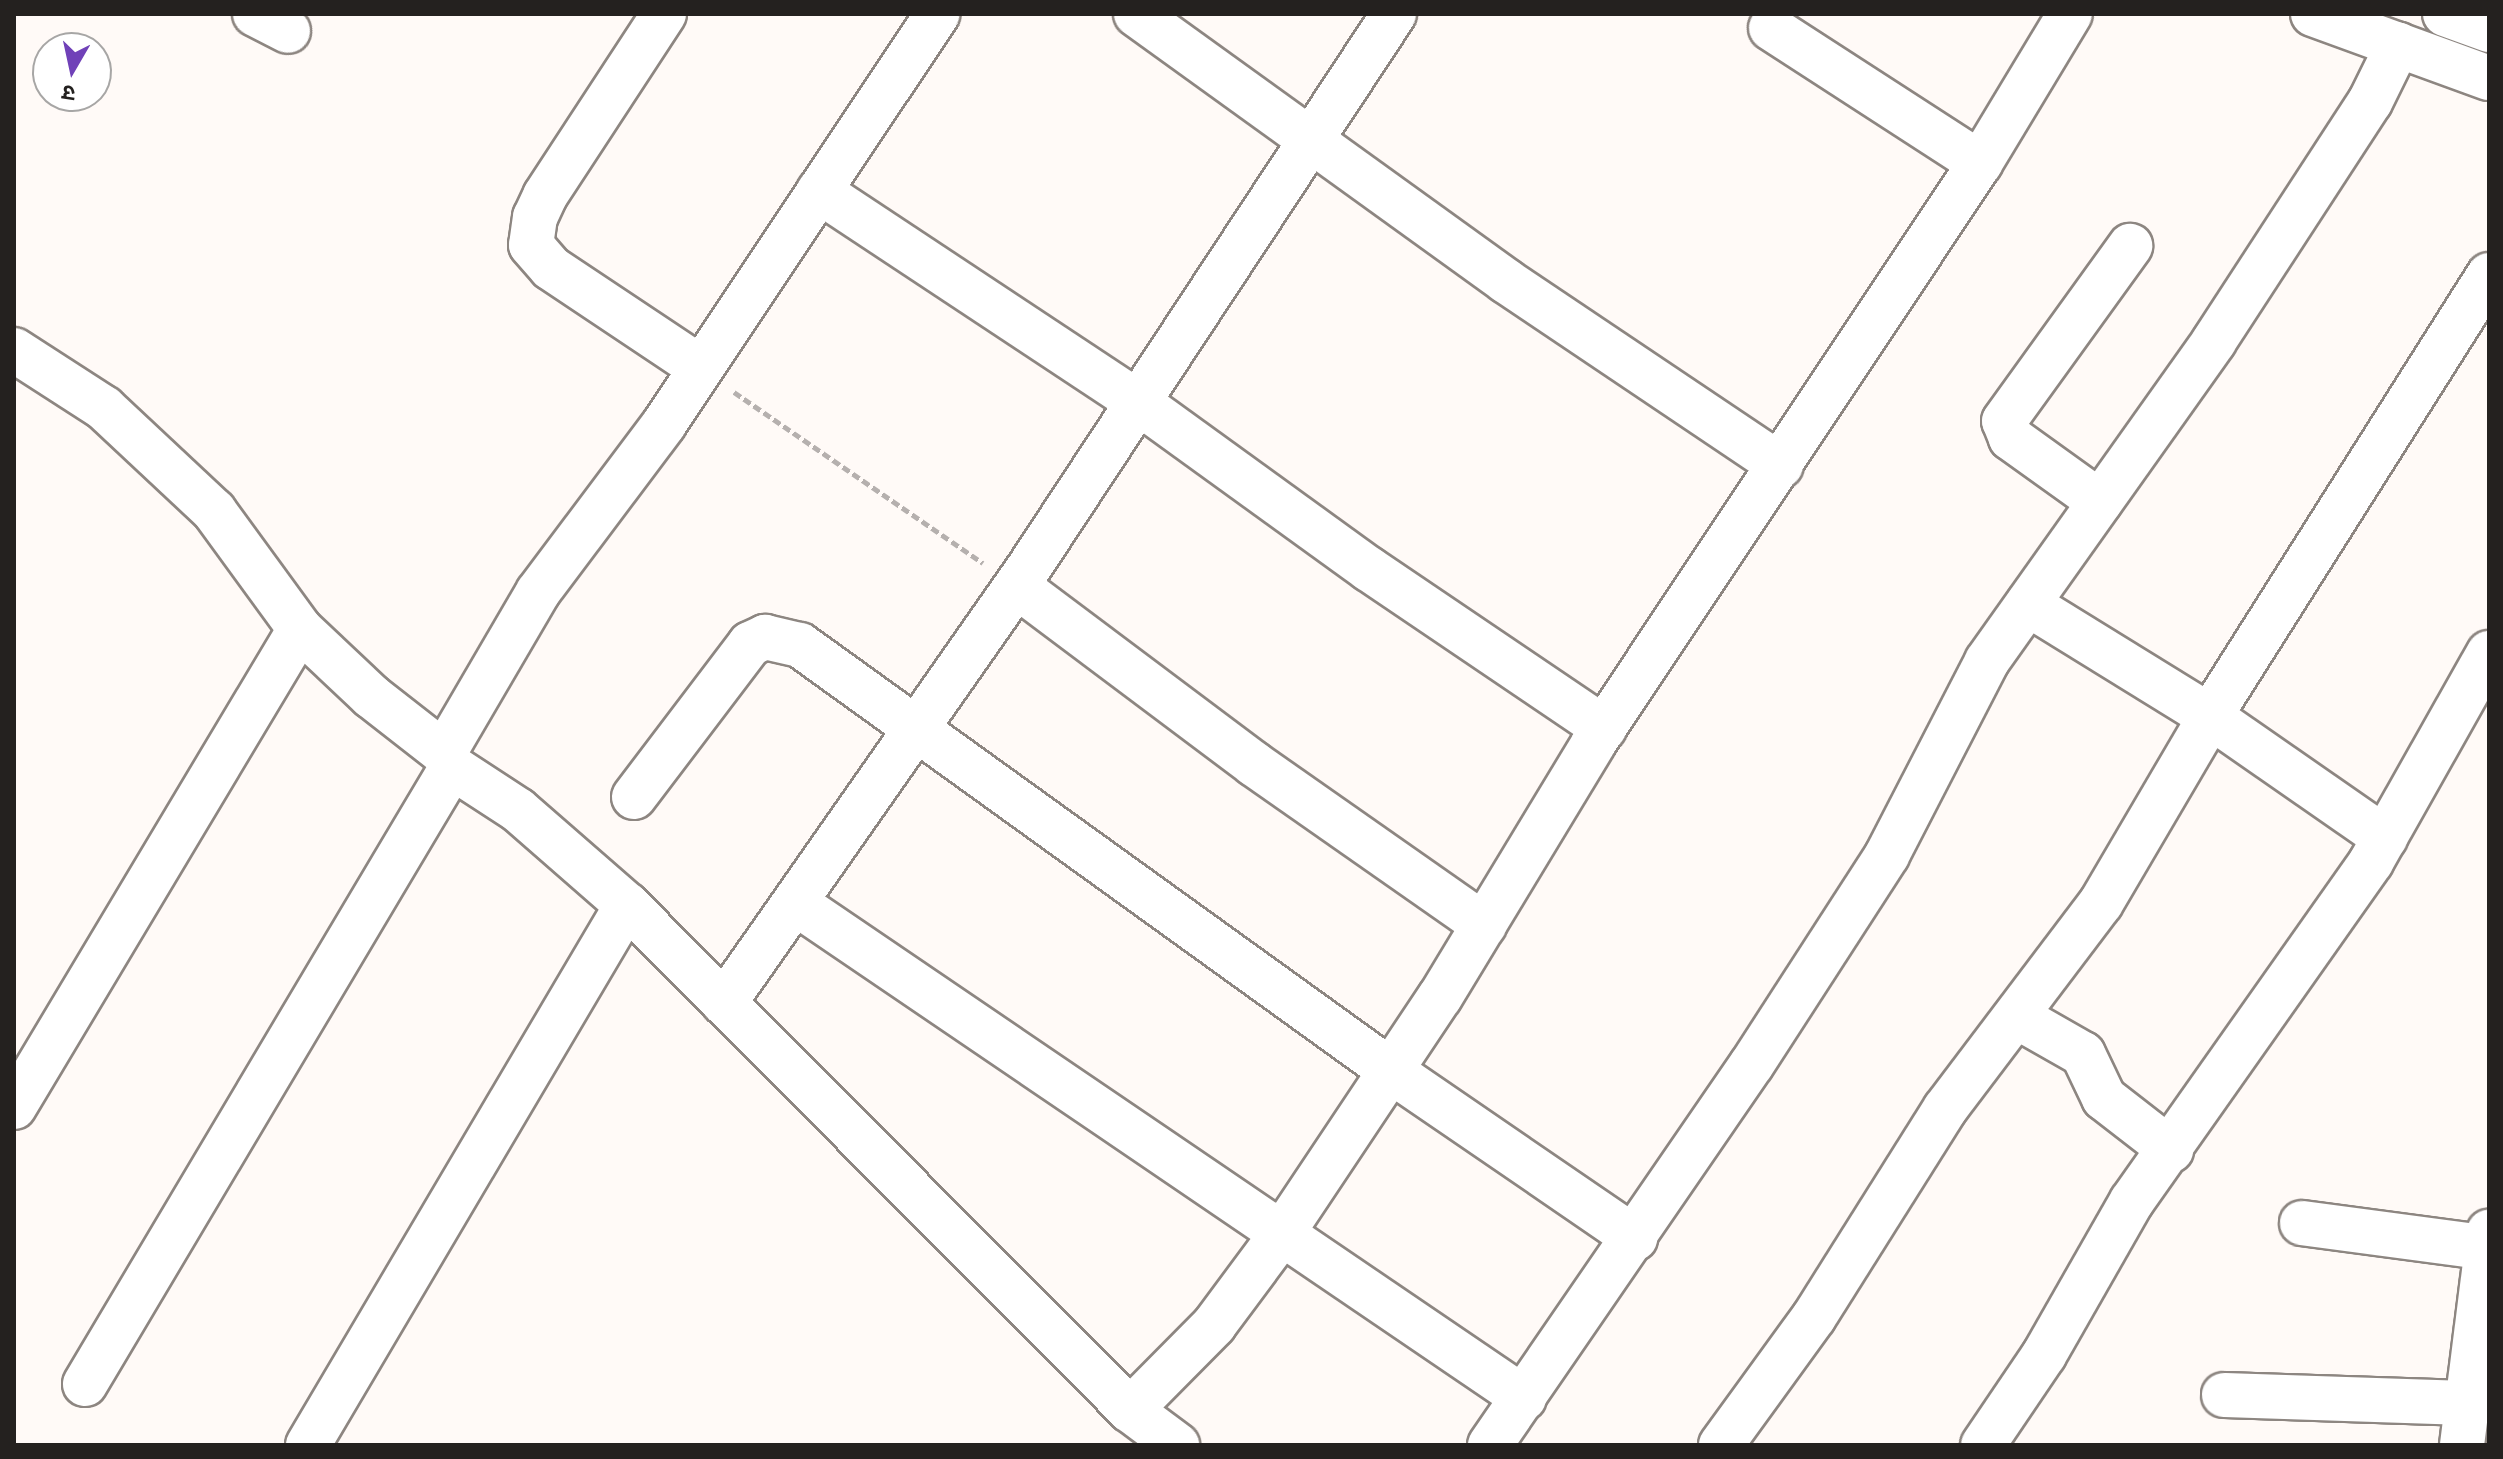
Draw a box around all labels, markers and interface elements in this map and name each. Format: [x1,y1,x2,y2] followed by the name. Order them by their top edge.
[32,32,112,112] north arrow
[60,79,77,109] text: उ

